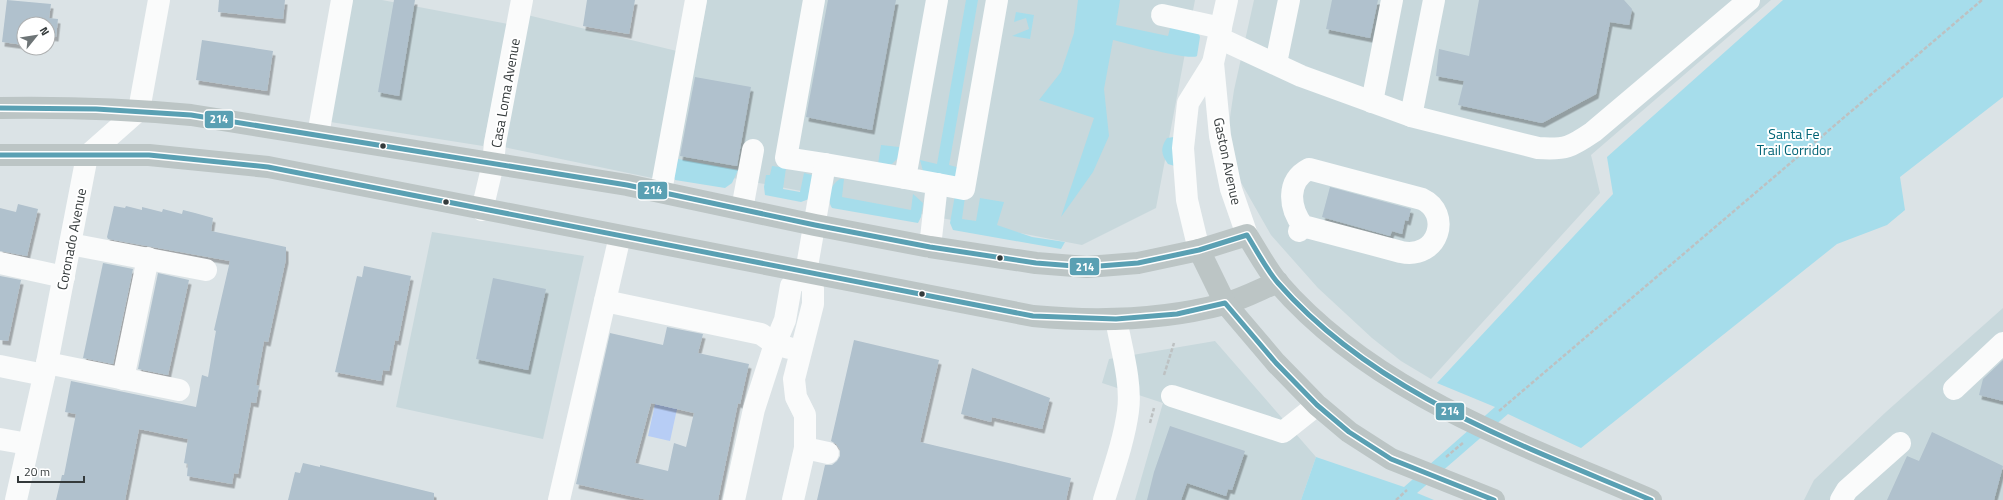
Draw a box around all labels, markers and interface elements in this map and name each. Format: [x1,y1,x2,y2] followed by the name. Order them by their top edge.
[16,16,56,56] north arrow
[36,24,53,38] text: N
[485,37,525,149] street label: Casa Loma Avenue
[204,110,234,129] line badge: 214
[210,111,228,127] text: 214
[1208,115,1248,207] street label: Gaston Avenue
[1757,123,1831,160] park label: Santa Fe Trail Corridor
[378,141,388,151] unlabelled marker
[637,181,668,200] line badge: 214
[644,182,662,198] text: 214
[51,186,91,292] street label: Coronado Avenue
[441,197,451,207] unlabelled marker
[995,253,1005,263] unlabelled marker
[1069,257,1100,276] line badge: 214
[1076,259,1094,275] text: 214
[917,289,927,299] unlabelled marker
[1435,402,1465,421] line badge: 214
[1441,403,1459,419] text: 214
[18,458,84,484] scale bar
[24,462,50,481] text: 20 m

